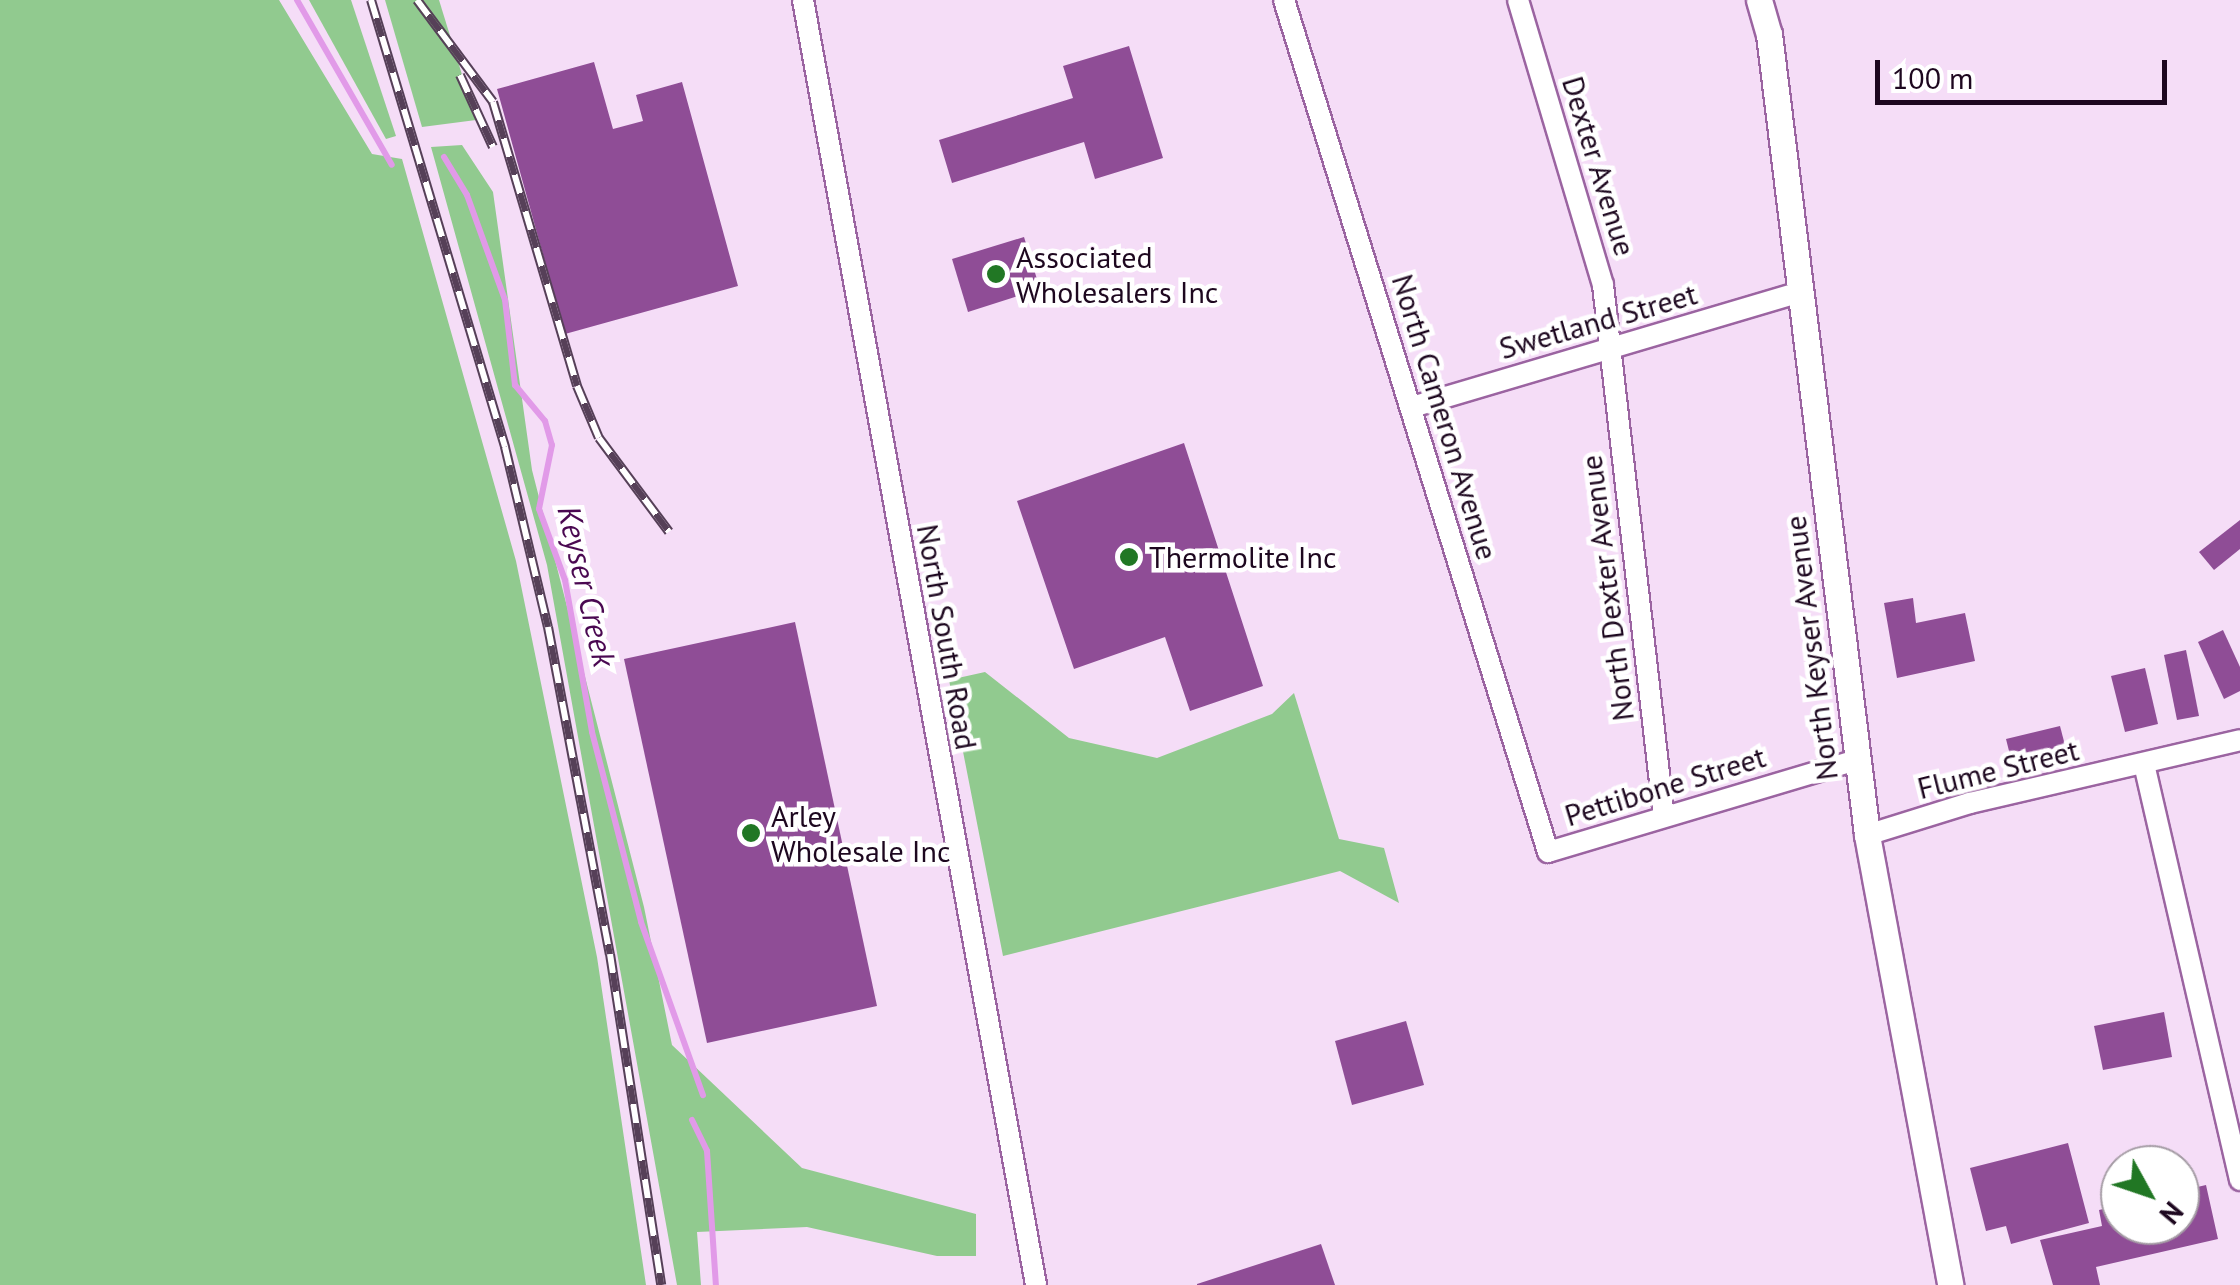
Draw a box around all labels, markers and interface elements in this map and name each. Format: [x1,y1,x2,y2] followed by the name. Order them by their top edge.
[1880,40,2172,102] scale bar
[1892,58,1973,97] text: 100 m
[1555,72,1643,260] street label: Dexter Avenue
[1016,239,1218,310] place label: Associated Wholesalers Inc
[985,263,1007,285] marker: Associated Wholesalers Inc
[1384,270,1506,564] street label: North Cameron Avenue
[1495,276,1701,366] street label: Swetland Street
[1573,453,1641,723] street label: North Dexter Avenue
[550,502,624,670] water label: Keyser Creek
[1777,513,1845,783] street label: North Keyser Avenue
[909,521,985,753] street label: North South Road
[1149,539,1336,575] place label: Thermolite Inc
[1118,546,1140,568] marker: Thermolite Inc
[1914,732,2082,806] street label: Flume Street
[1560,738,1770,834] street label: Pettibone Street
[771,798,951,868] place label: Arley Wholesale Inc
[740,822,762,844] marker: Arley Wholesale Inc
[2100,1145,2200,1245] north arrow
[2152,1194,2192,1232] text: N

